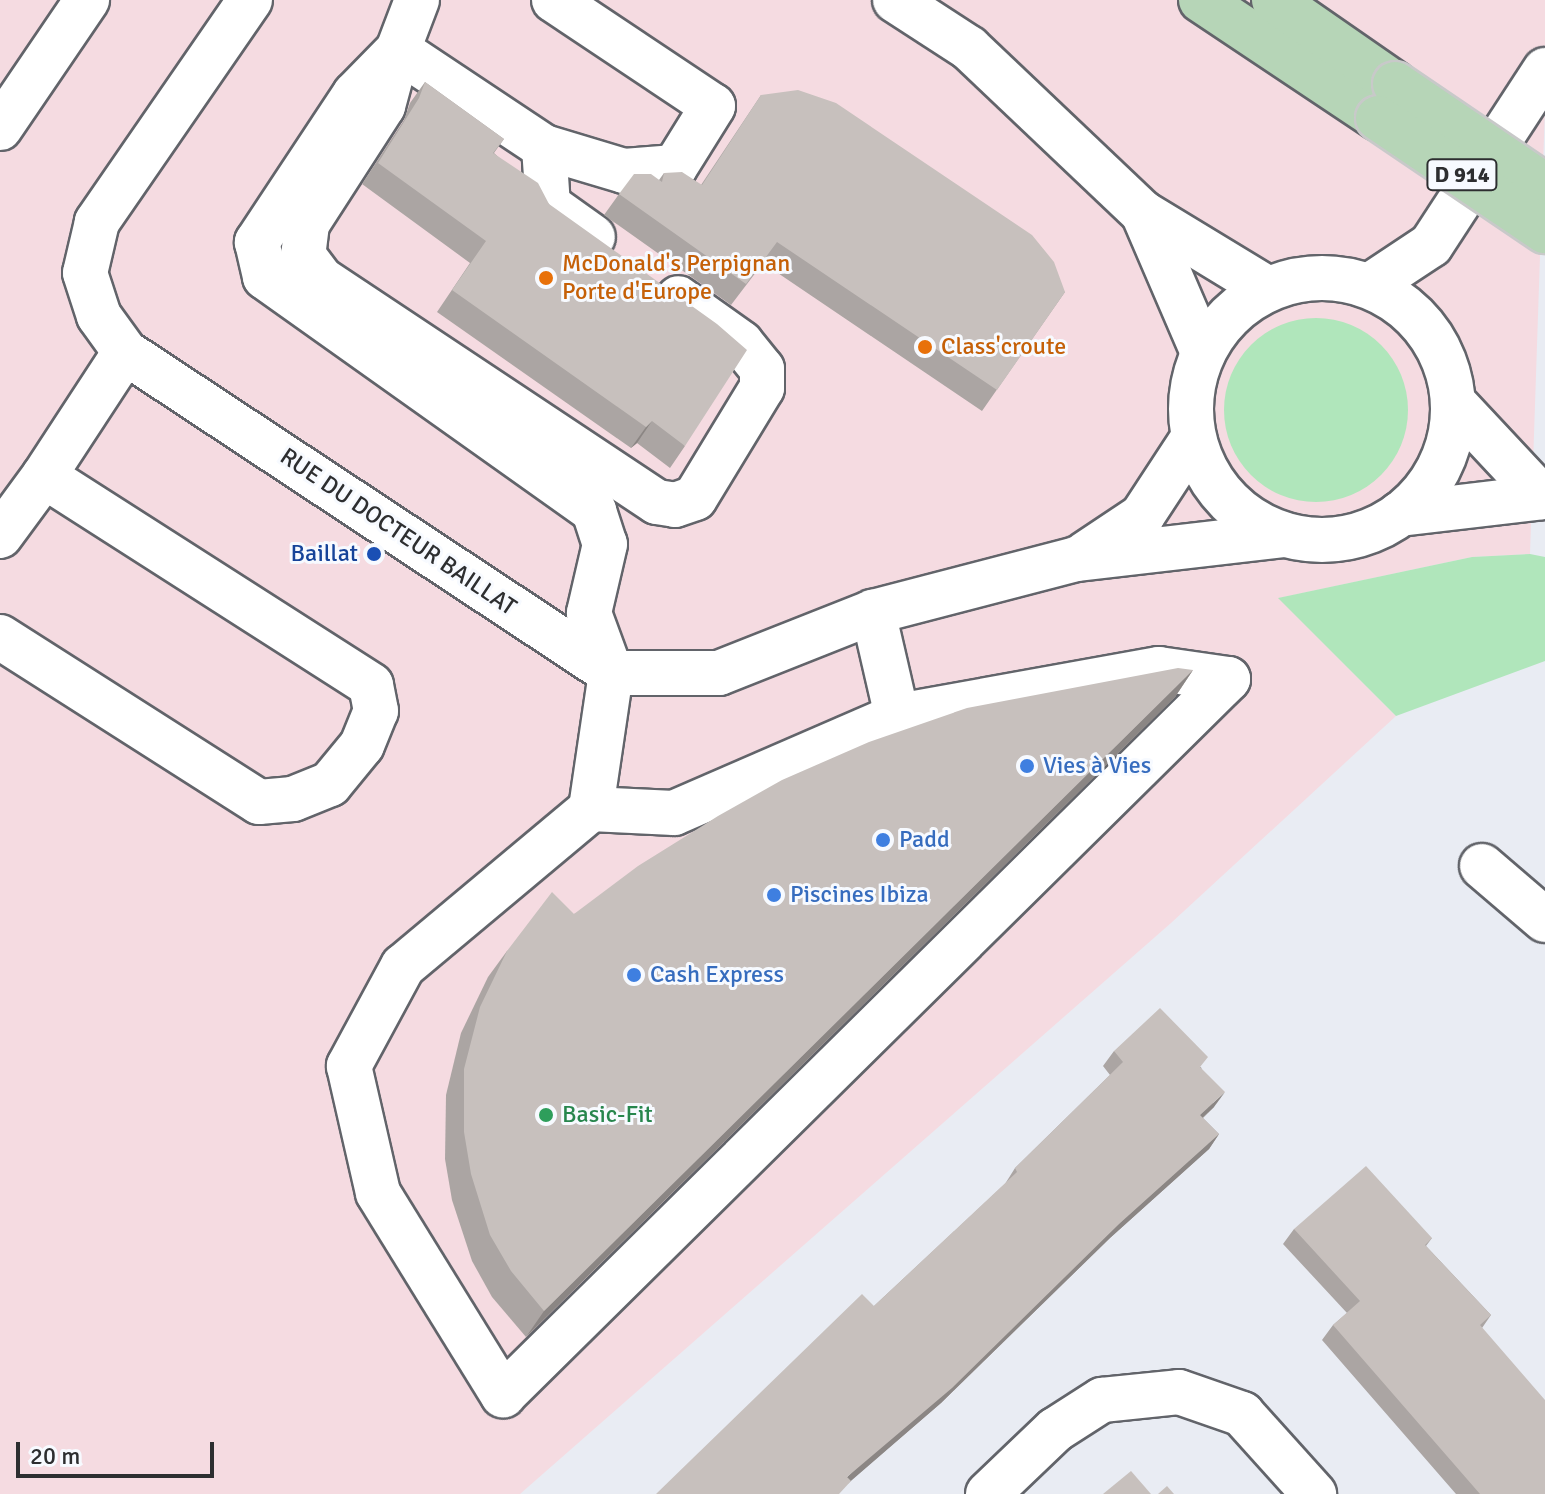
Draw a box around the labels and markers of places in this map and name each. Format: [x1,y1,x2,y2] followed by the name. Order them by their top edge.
[562,250,790,306] place label: McDonald's Perpignan Porte d'Europe
[537,269,555,287] marker: McDonald's Perpignan Porte d'Europe
[941,333,1066,361] place label: Class'croute
[916,338,934,356] marker: Class'croute
[291,540,358,568] place label: Baillat
[365,545,383,563] marker: Baillat
[1043,752,1151,780] place label: Vies à Vies
[1018,757,1036,775] marker: Vies à Vies
[899,826,950,854] place label: Padd
[874,831,892,849] marker: Padd
[790,881,929,909] place label: Piscines Ibiza
[765,886,783,904] marker: Piscines Ibiza
[650,961,784,989] place label: Cash Express
[625,966,643,984] marker: Cash Express
[562,1101,653,1129] place label: Basic-Fit
[537,1106,555,1124] marker: Basic-Fit

